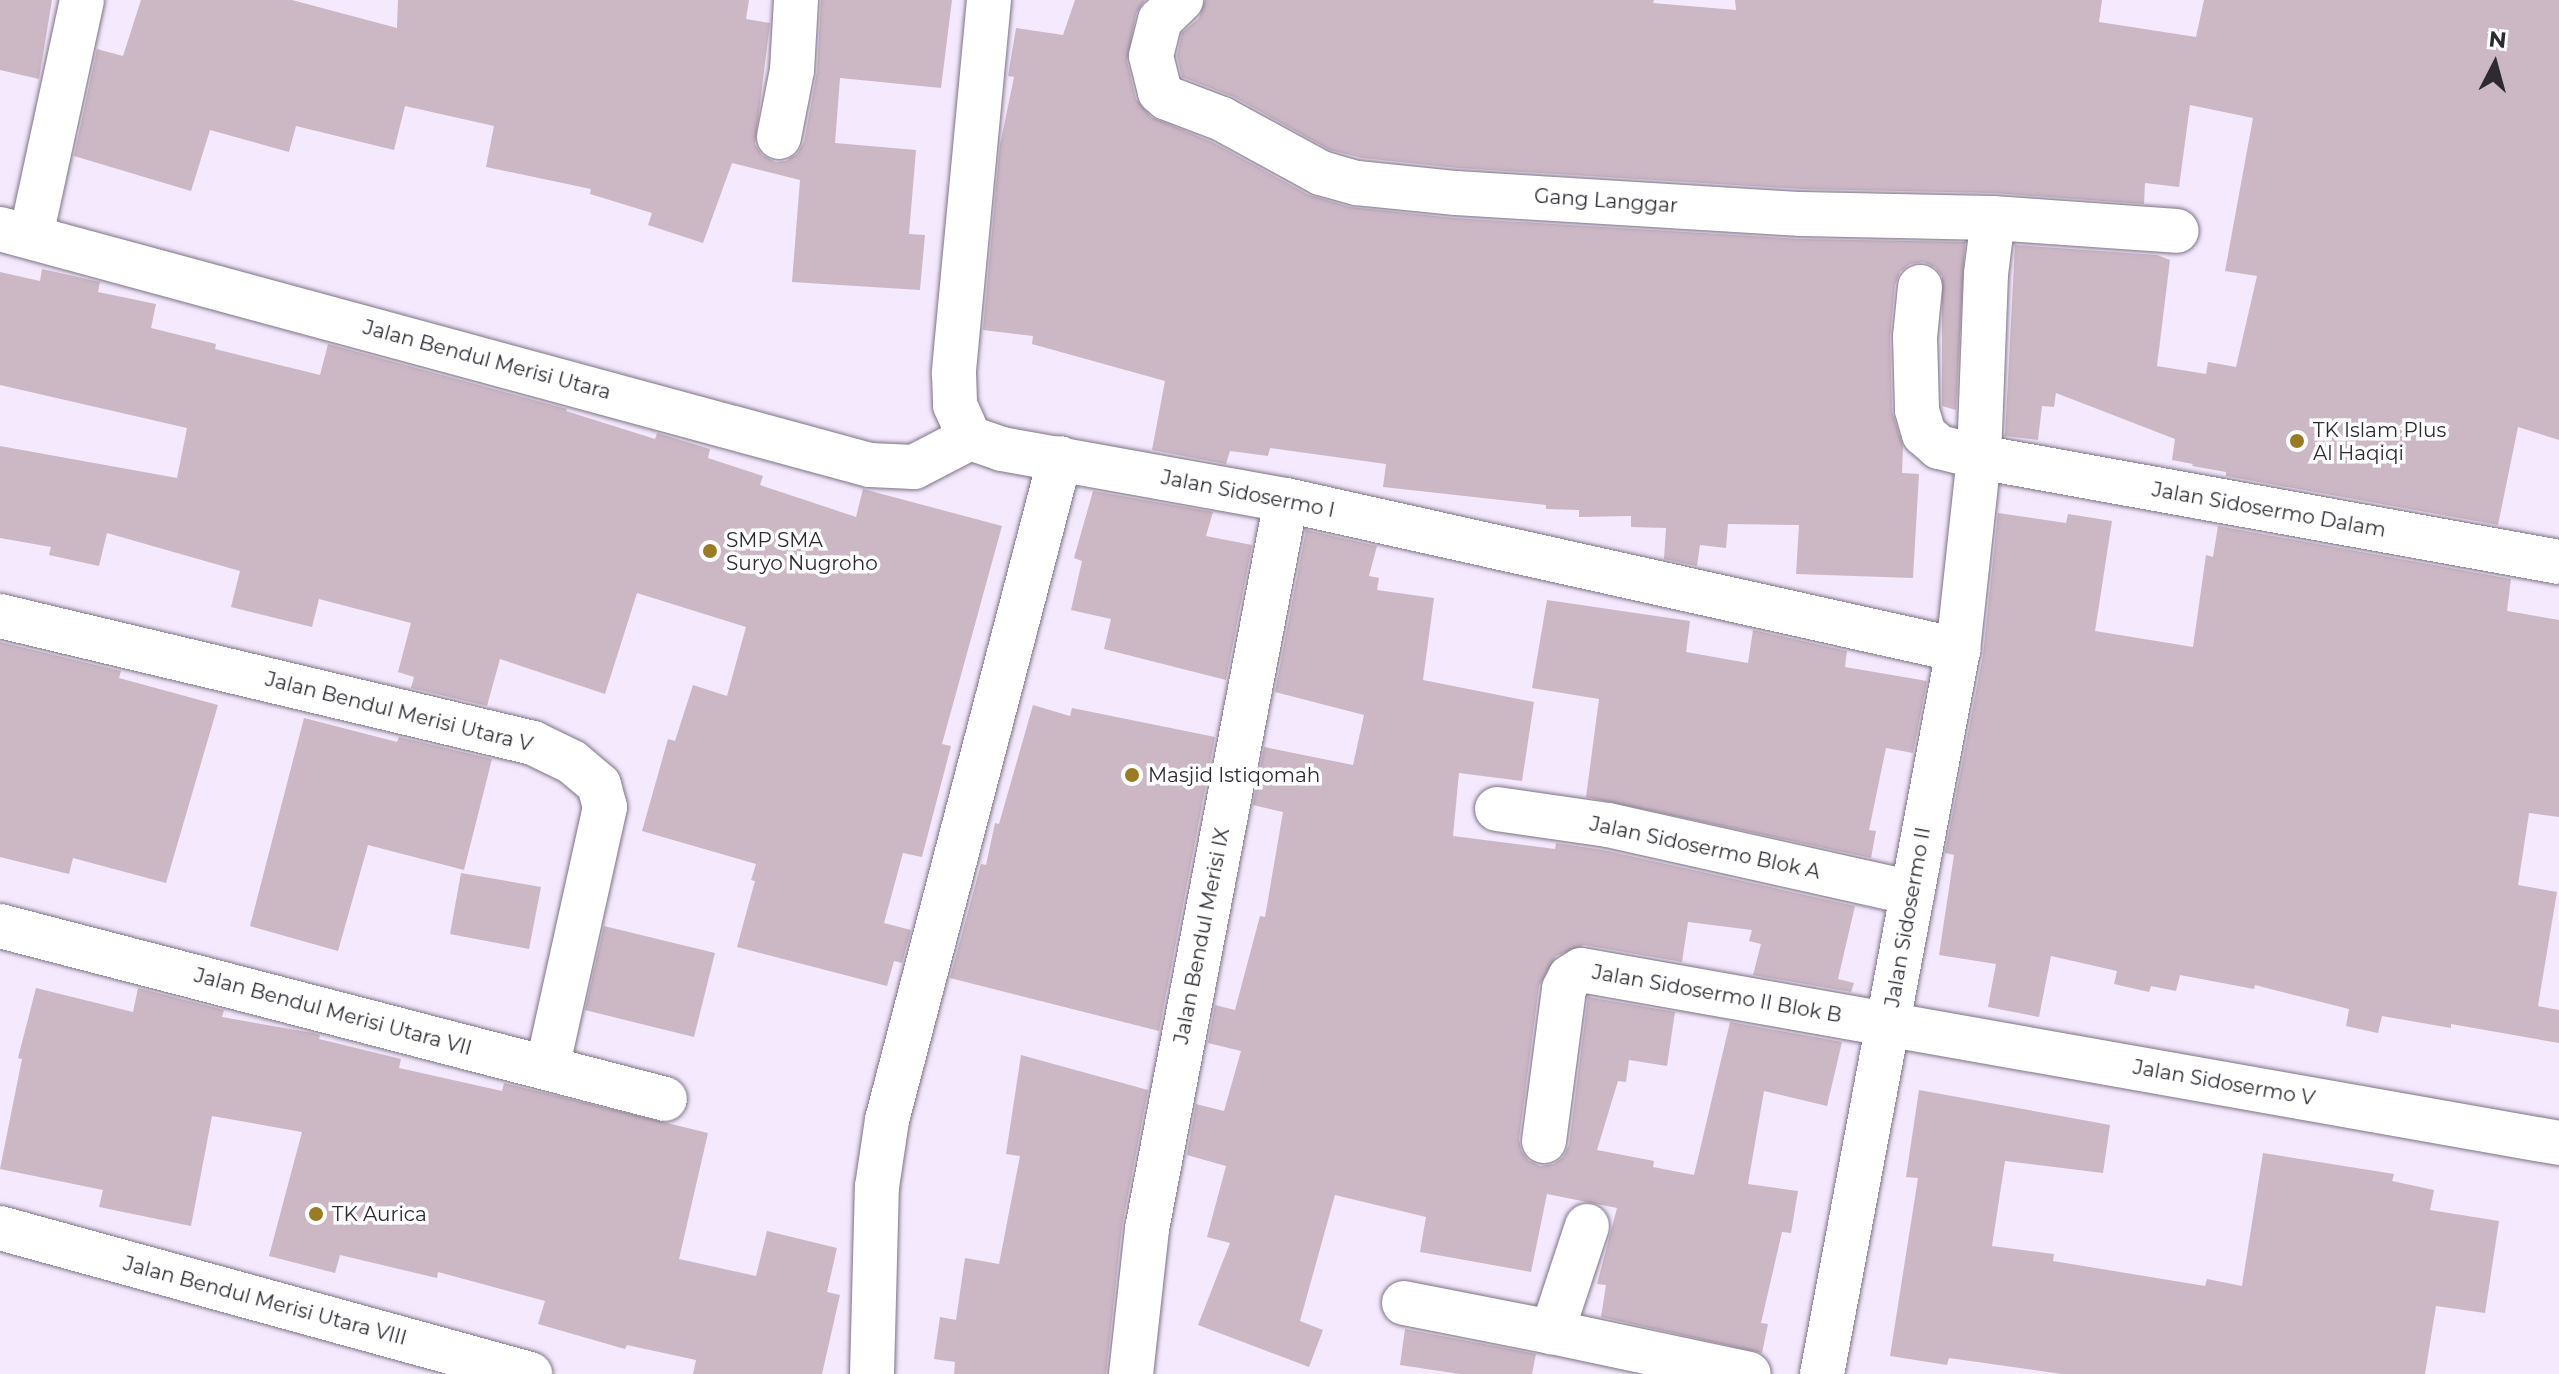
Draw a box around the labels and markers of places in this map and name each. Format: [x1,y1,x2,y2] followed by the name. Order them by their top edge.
[2313,418,2446,465] place label: TK Islam Plus Al Haqiqi
[2288,432,2306,450] marker: TK Islam Plus Al Haqiqi
[726,528,878,575] place label: SMP SMA Suryo Nugroho
[701,542,719,560] marker: SMP SMA Suryo Nugroho
[1148,763,1320,787] place label: Masjid Istiqomah
[1123,766,1141,784] marker: Masjid Istiqomah
[332,1202,427,1226] place label: TK Aurica
[307,1205,325,1223] marker: TK Aurica

